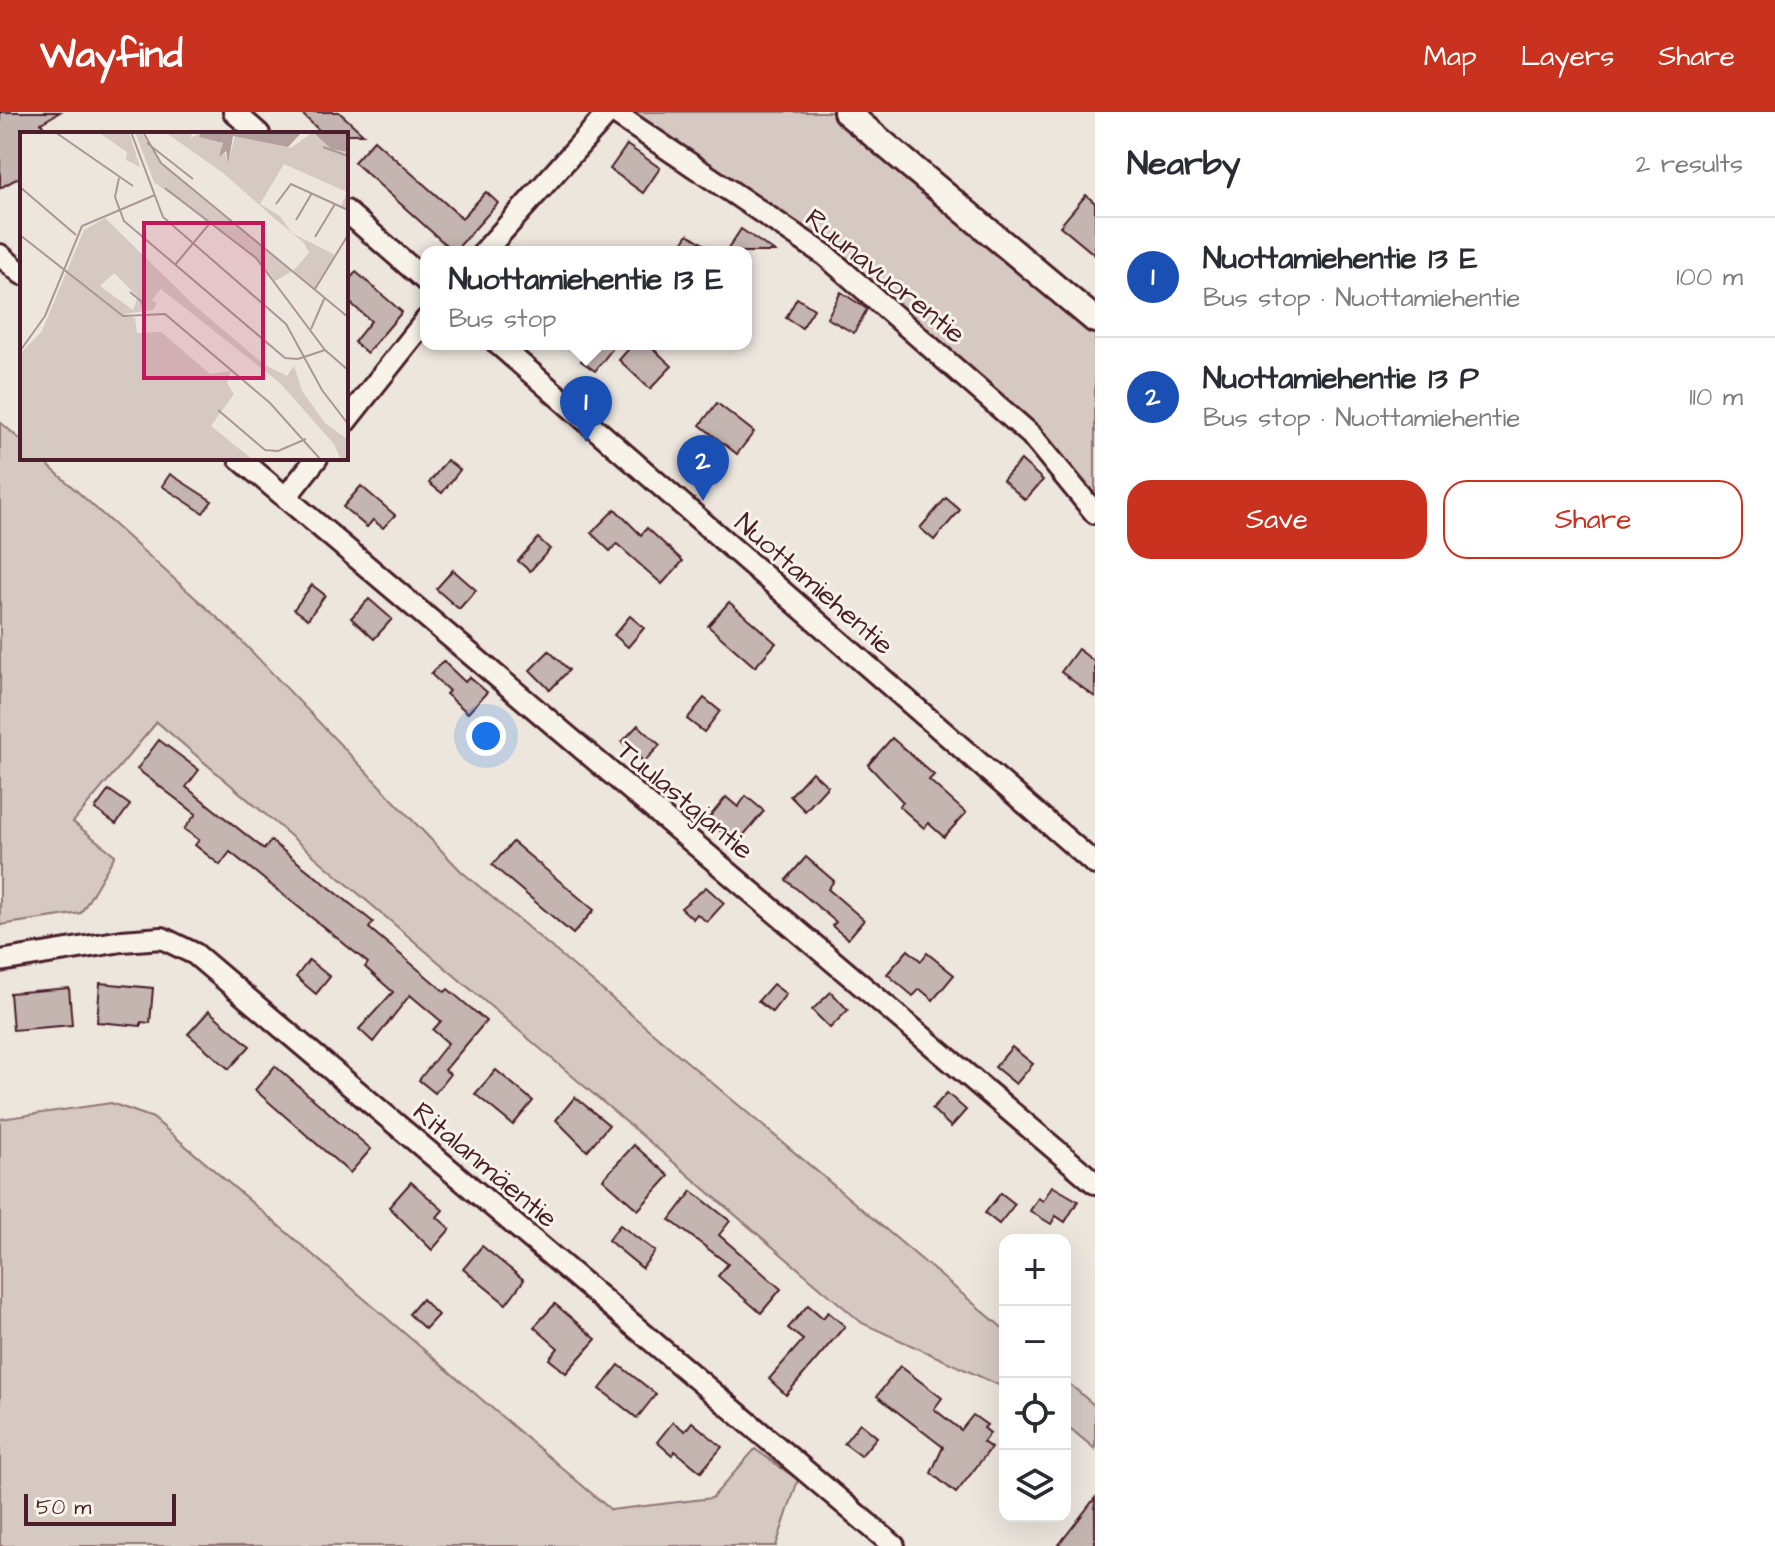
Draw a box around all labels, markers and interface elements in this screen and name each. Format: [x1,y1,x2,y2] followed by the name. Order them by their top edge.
[40,30,183,82] text: Wayfind
[1424,37,1477,76] text: Map
[1521,37,1614,76] text: Layers
[1658,37,1735,76] text: Share
[20,132,348,460] inset map
[1127,140,1241,188] text: Nearby
[1635,146,1743,182] text: 2 results
[796,199,974,353] street label: Ruunavuorentie
[1203,238,1477,280] text: Nuottamiehentie 13 E
[420,246,752,350] popup
[449,259,723,301] text: Nuottamiehentie 13 E
[1151,259,1155,295] text: 1
[1676,259,1743,295] text: 100 m
[1203,280,1520,316] text: Bus stop · Nuottamiehentie
[449,301,557,337] text: Bus stop
[1203,358,1479,400] text: Nuottamiehentie 13 P
[560,376,612,442] pin: 1
[1146,379,1160,415] text: 2
[1689,379,1743,415] text: 110 m
[1203,400,1520,436] text: Bus stop · Nuottamiehentie
[677,435,729,501] pin: 2
[1127,480,1427,559] button: Save
[1443,480,1743,559] button: Share
[726,504,902,664] street label: Nuottamiehentie
[466,716,506,756] your location
[608,731,762,869] street label: Tuulastajantie
[404,1093,566,1237] street label: Ritalanmäentie
[999,1234,1071,1522] map controls
[999,1234,1071,1306] button: +
[999,1306,1071,1378] button: −
[999,1378,1071,1450] button: locate
[999,1450,1071,1522] button: layers
[24,1490,176,1526] scale bar
[36,1492,91,1523] text: 50 m

